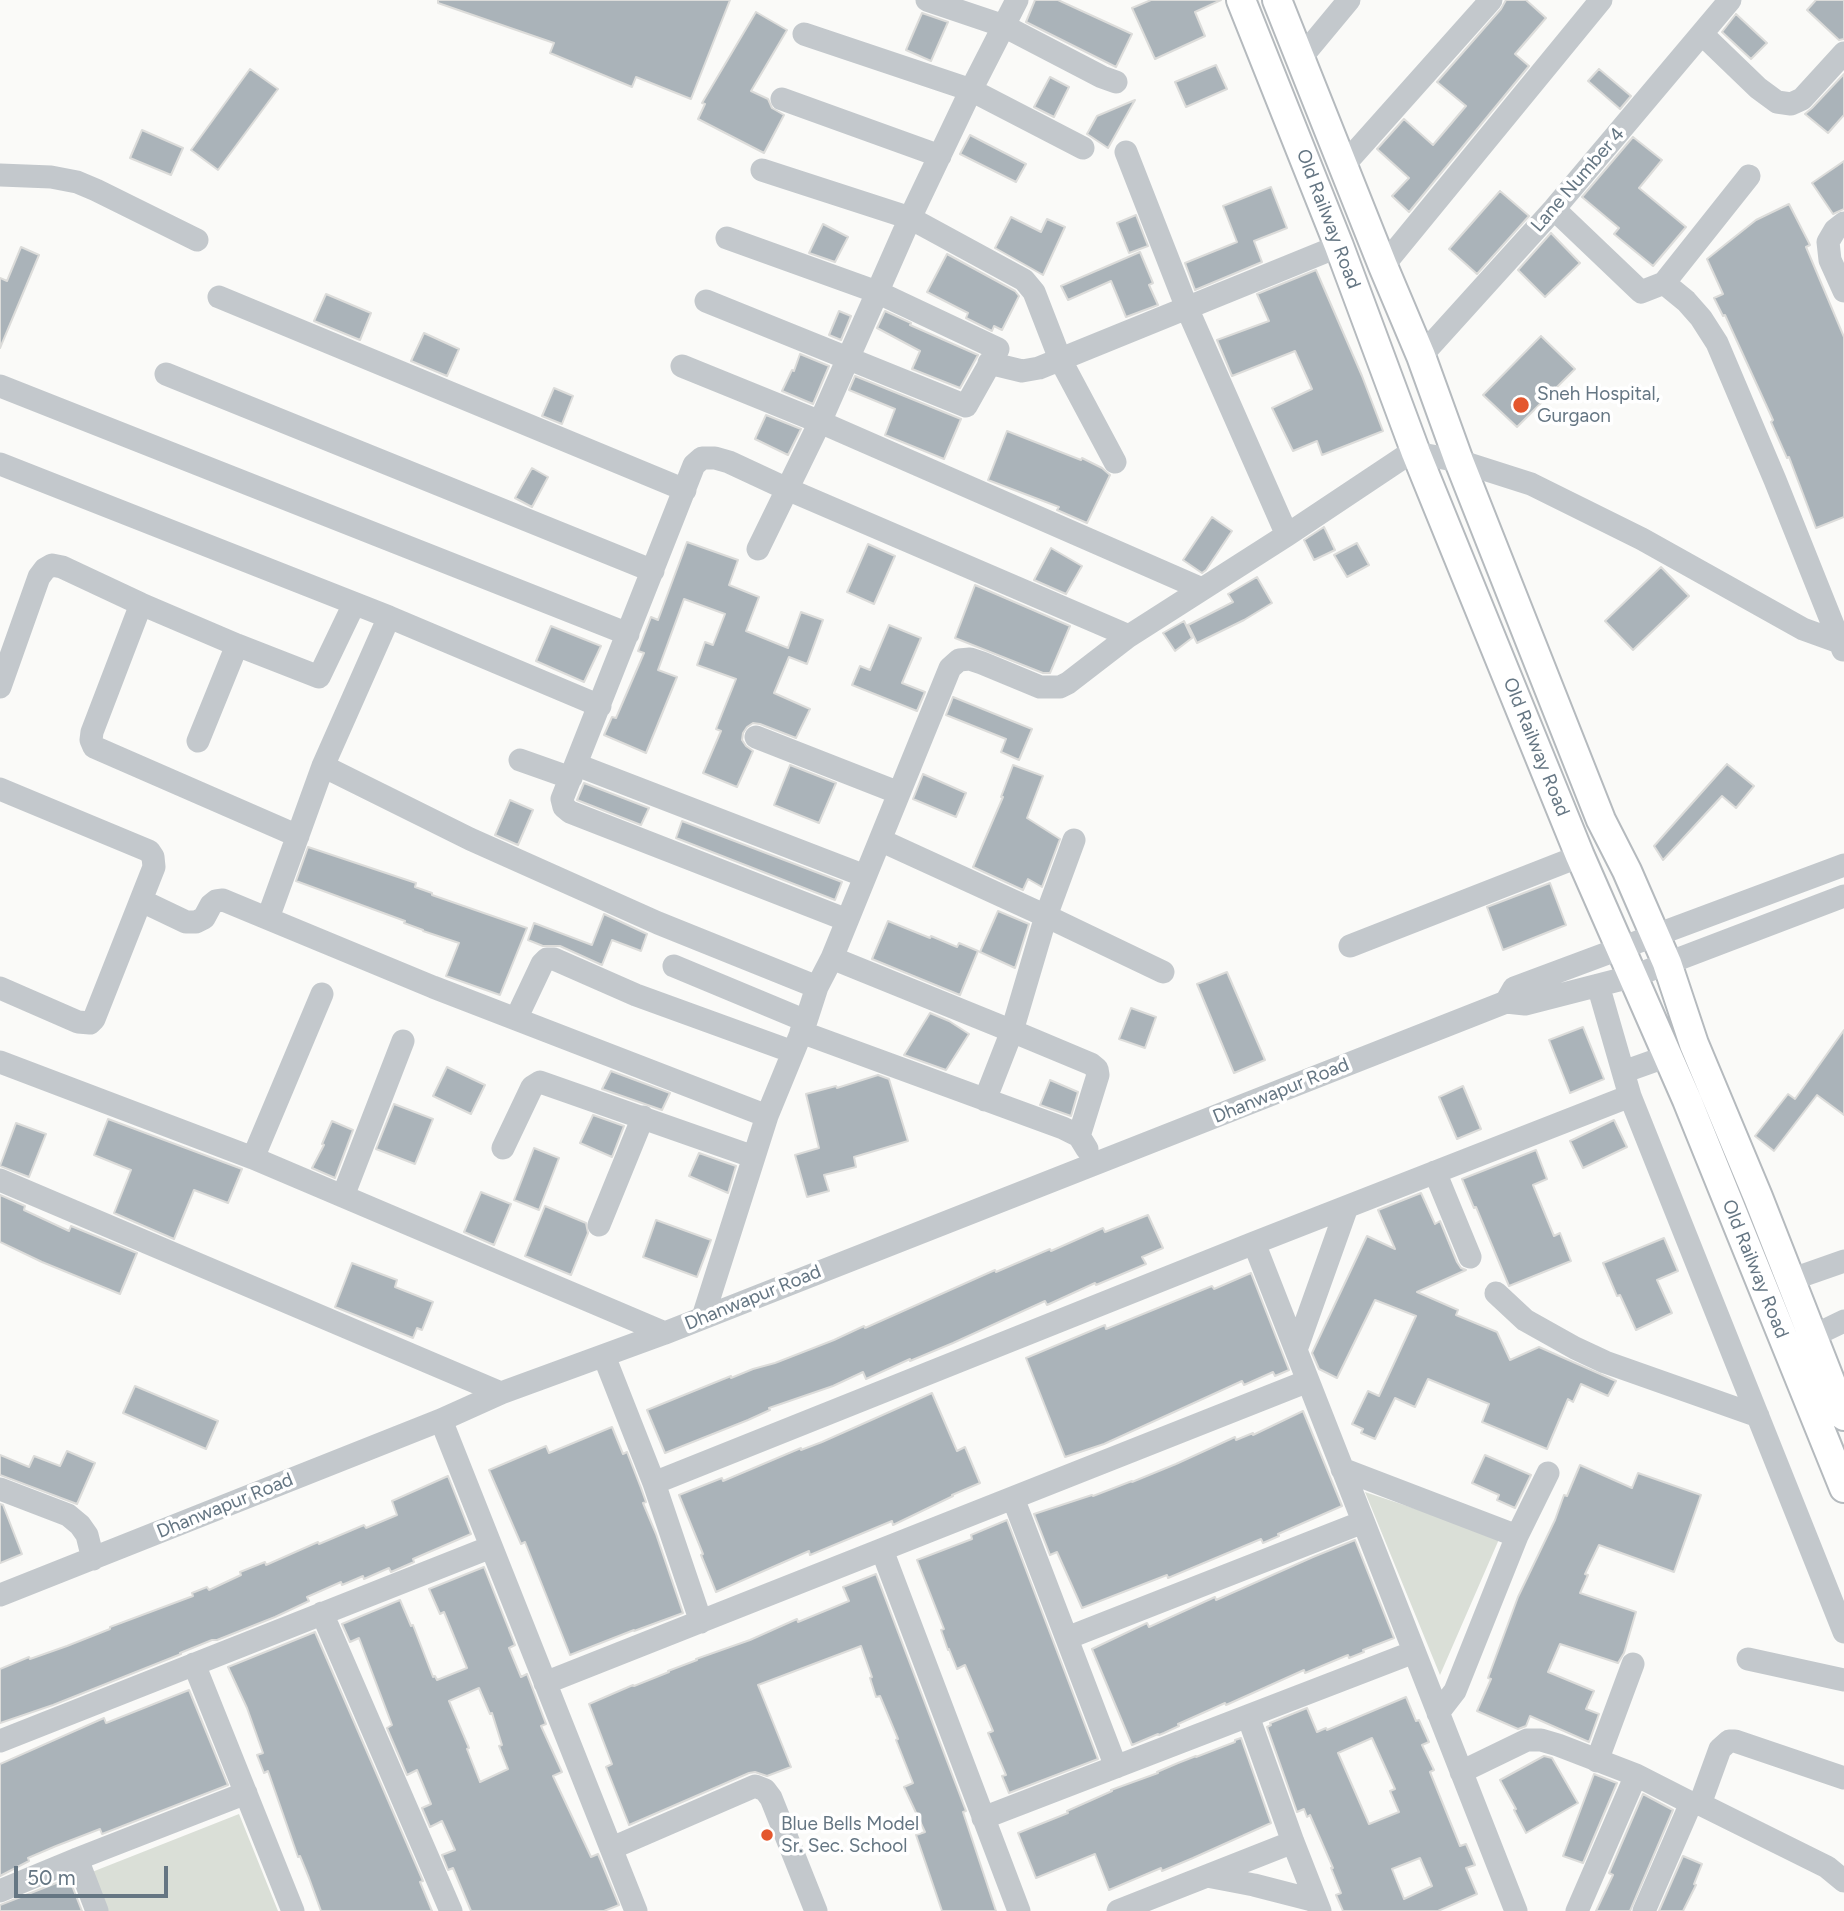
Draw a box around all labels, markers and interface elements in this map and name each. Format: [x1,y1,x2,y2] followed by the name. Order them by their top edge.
[1526,123,1630,237] street label: Lane Number 4
[1291,146,1365,292] street label: Old Railway Road
[1537,383,1660,427] place label: Sneh Hospital, Gurgaon
[1511,395,1531,415] marker: Sneh Hospital, Gurgaon
[1498,674,1574,820] street label: Old Railway Road
[1210,1053,1352,1129] street label: Dhanwapur Road
[1717,1196,1793,1342] street label: Old Railway Road
[682,1260,824,1336] street label: Dhanwapur Road
[154,1468,296,1544] street label: Dhanwapur Road
[781,1813,919,1857] place label: Blue Bells Model Sr. Sec. School
[759,1827,775,1843] marker: Blue Bells Model Sr. Sec. School
[18,1852,172,1896] scale bar
[27,1865,76,1890] text: 50 m

